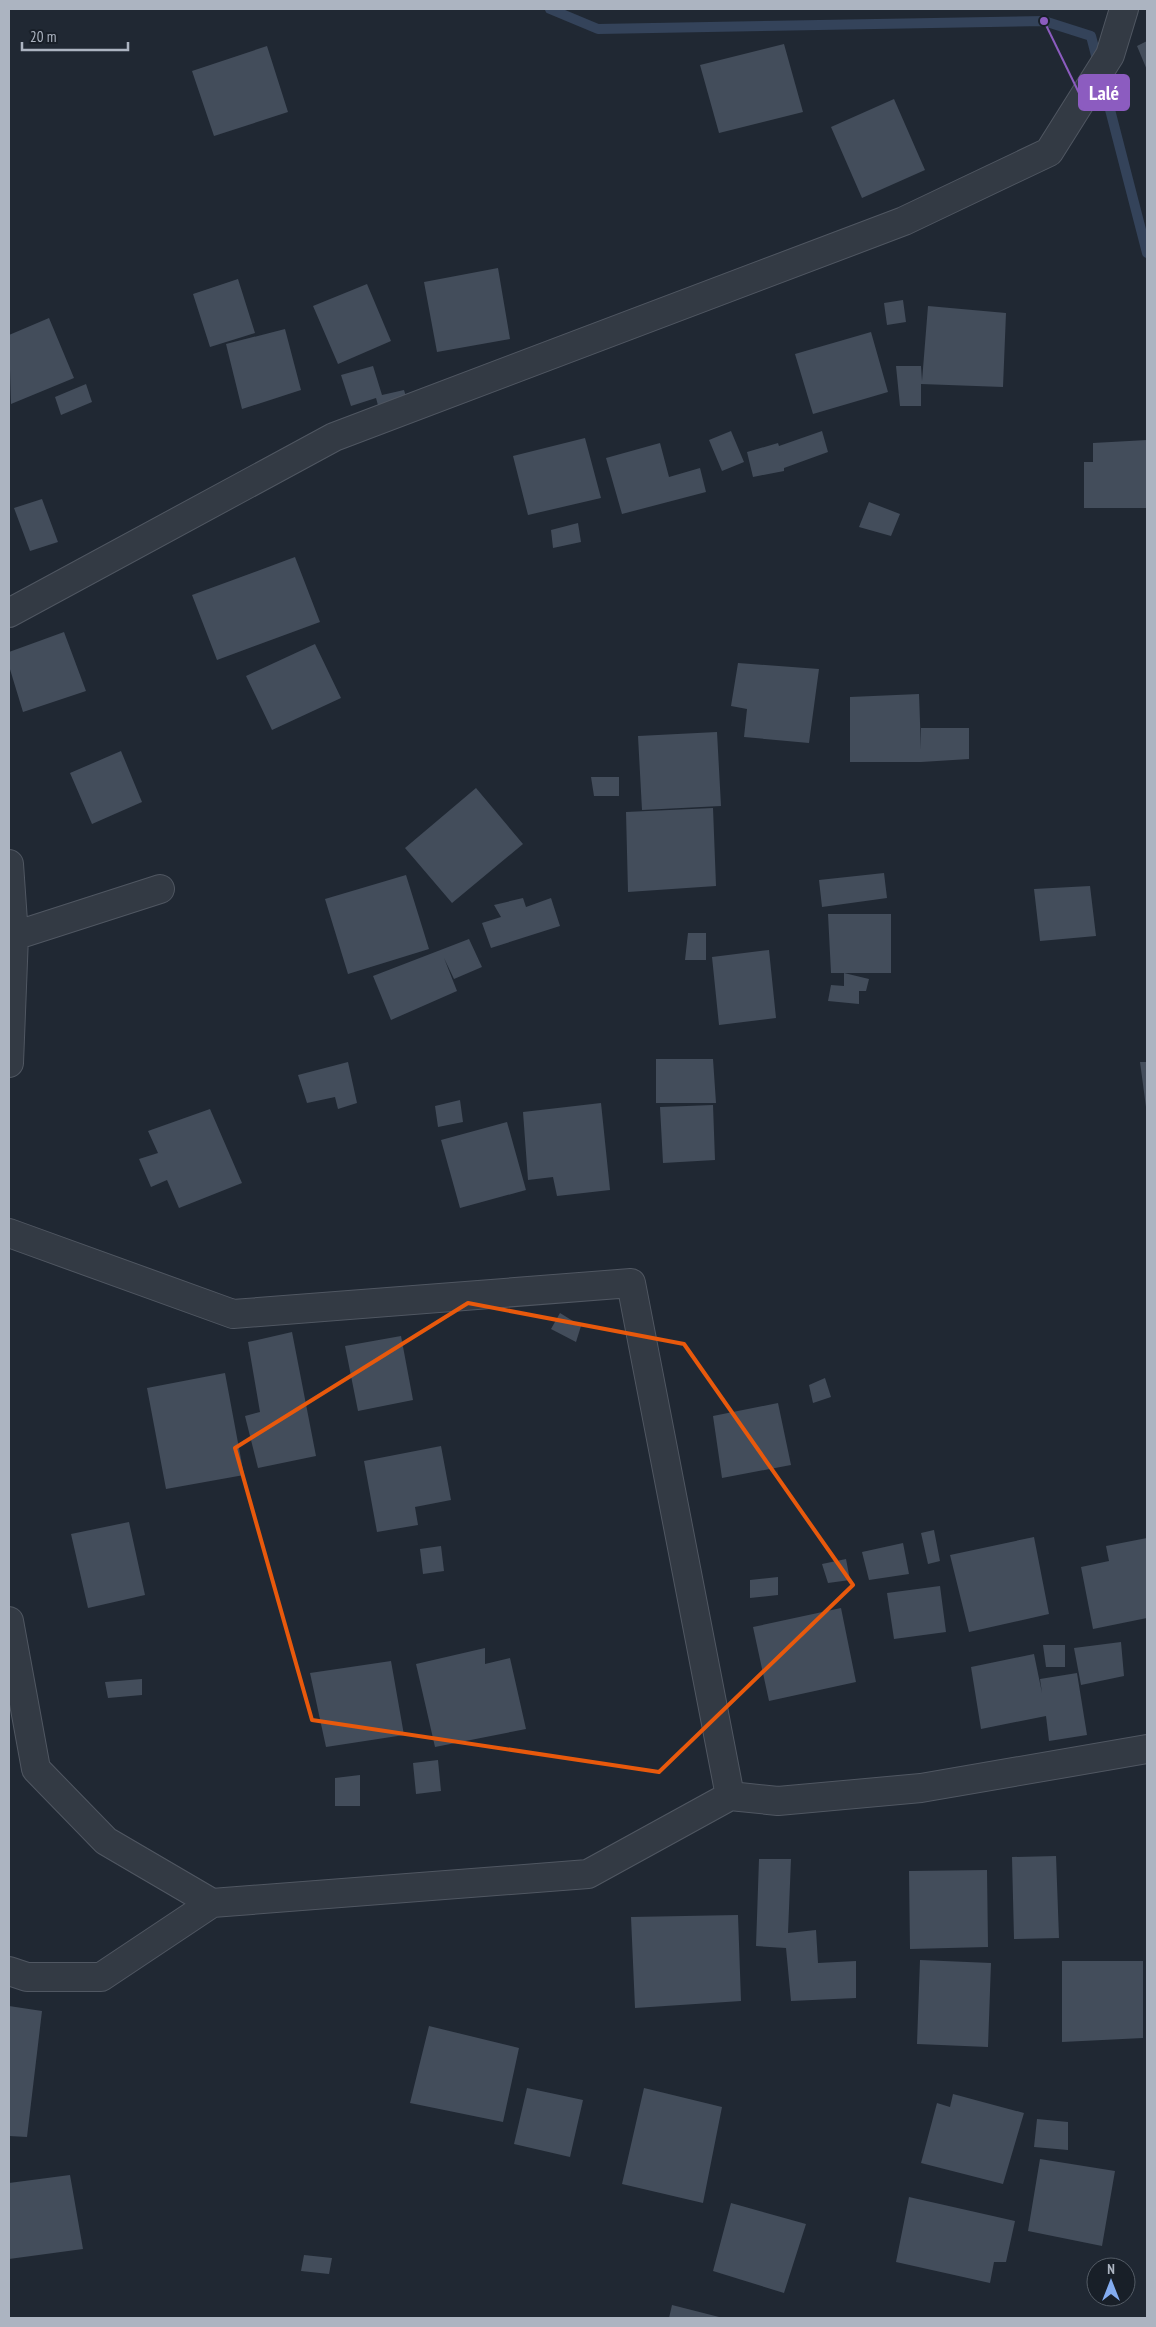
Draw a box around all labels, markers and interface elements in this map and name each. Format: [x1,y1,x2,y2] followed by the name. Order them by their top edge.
[22,20,129,52] scale bar
[30,27,56,46] text: 20 m
[1079,75,1129,110] callout: Lalé
[1089,80,1119,106] text: Lalé
[1086,2257,1136,2307] north arrow
[1107,2260,1115,2278] text: N

